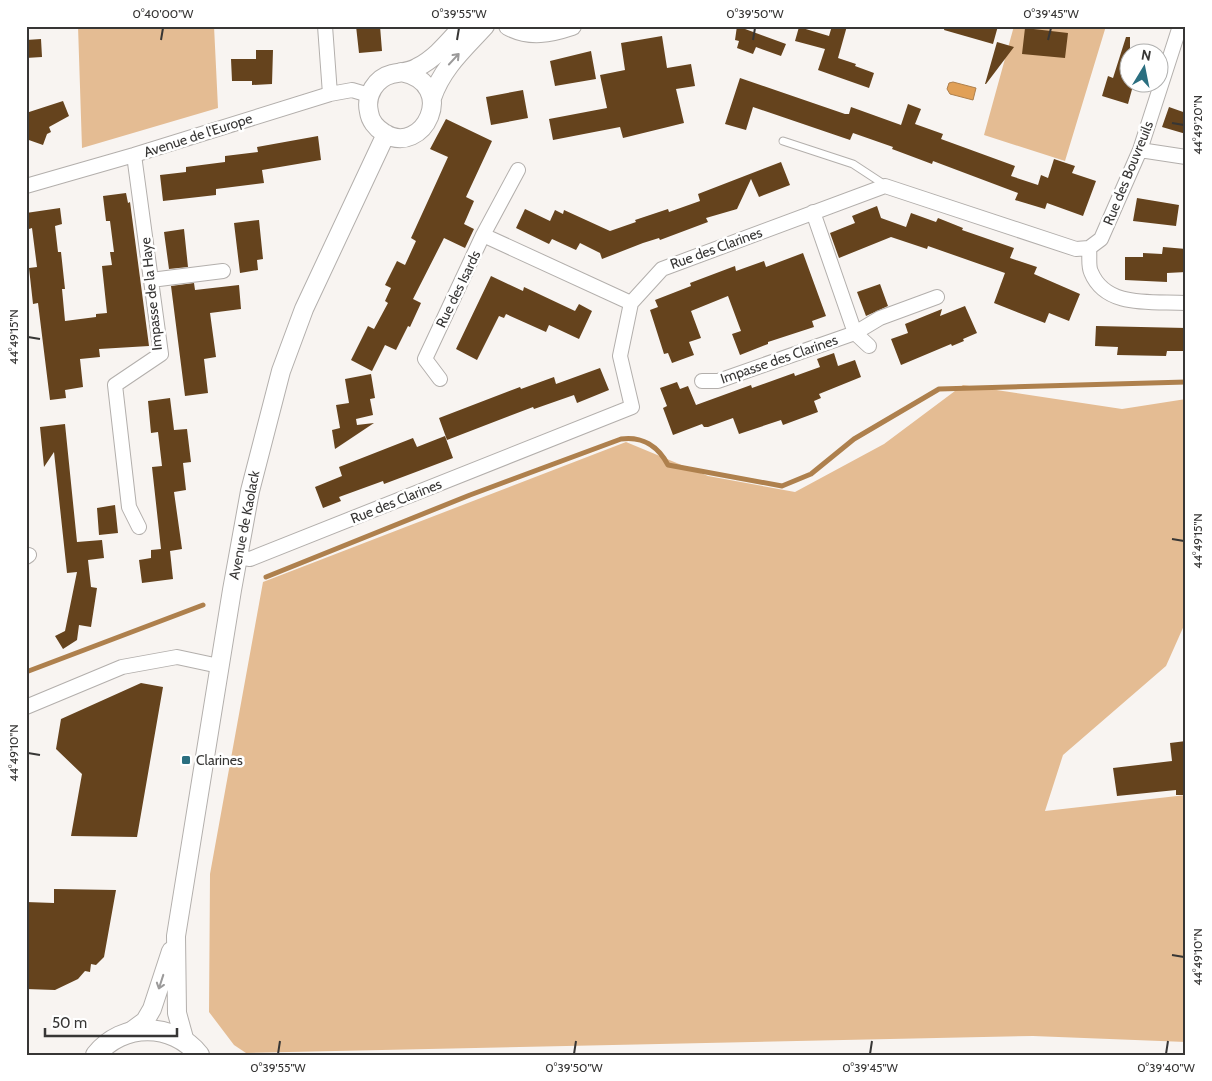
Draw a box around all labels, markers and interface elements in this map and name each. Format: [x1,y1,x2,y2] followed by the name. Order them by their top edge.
[133,6,194,21] text: 0°40'00"W
[431,6,487,21] text: 0°39'55"W
[726,6,784,21] text: 0°39'50"W
[1023,6,1079,21] text: 0°39'45"W
[1120,42,1170,92] north arrow
[1140,45,1153,65] text: N
[448,53,460,66] one-way arrow
[1190,95,1205,155] text: 44°49'20"N
[141,109,255,161] street label: Avenue de l'Europe
[1099,118,1157,228] street label: Rue des Bouvreuils
[668,223,765,273] street label: Rue des Clarines
[136,237,166,351] street label: Impasse de la Haye
[432,247,484,331] street label: Rue des Isards
[6,309,21,365] text: 44°49'15"N
[718,330,840,388] street label: Impasse des Clarines
[225,468,264,581] street label: Avenue de Kaolack
[348,474,444,527] street label: Rue des Clarines
[1190,513,1205,569] text: 44°49'15"N
[6,724,21,782] text: 44°49'10"N
[196,751,243,769] place label: Clarines
[180,754,192,766] marker: Clarines
[1190,928,1205,986] text: 44°49'10"N
[156,974,165,990] one-way arrow
[45,1006,178,1038] scale bar
[52,1014,87,1032] text: 50 m
[250,1060,306,1075] text: 0°39'55"W
[545,1060,603,1075] text: 0°39'50"W
[842,1060,898,1075] text: 0°39'45"W
[1137,1060,1195,1075] text: 0°39'40"W

